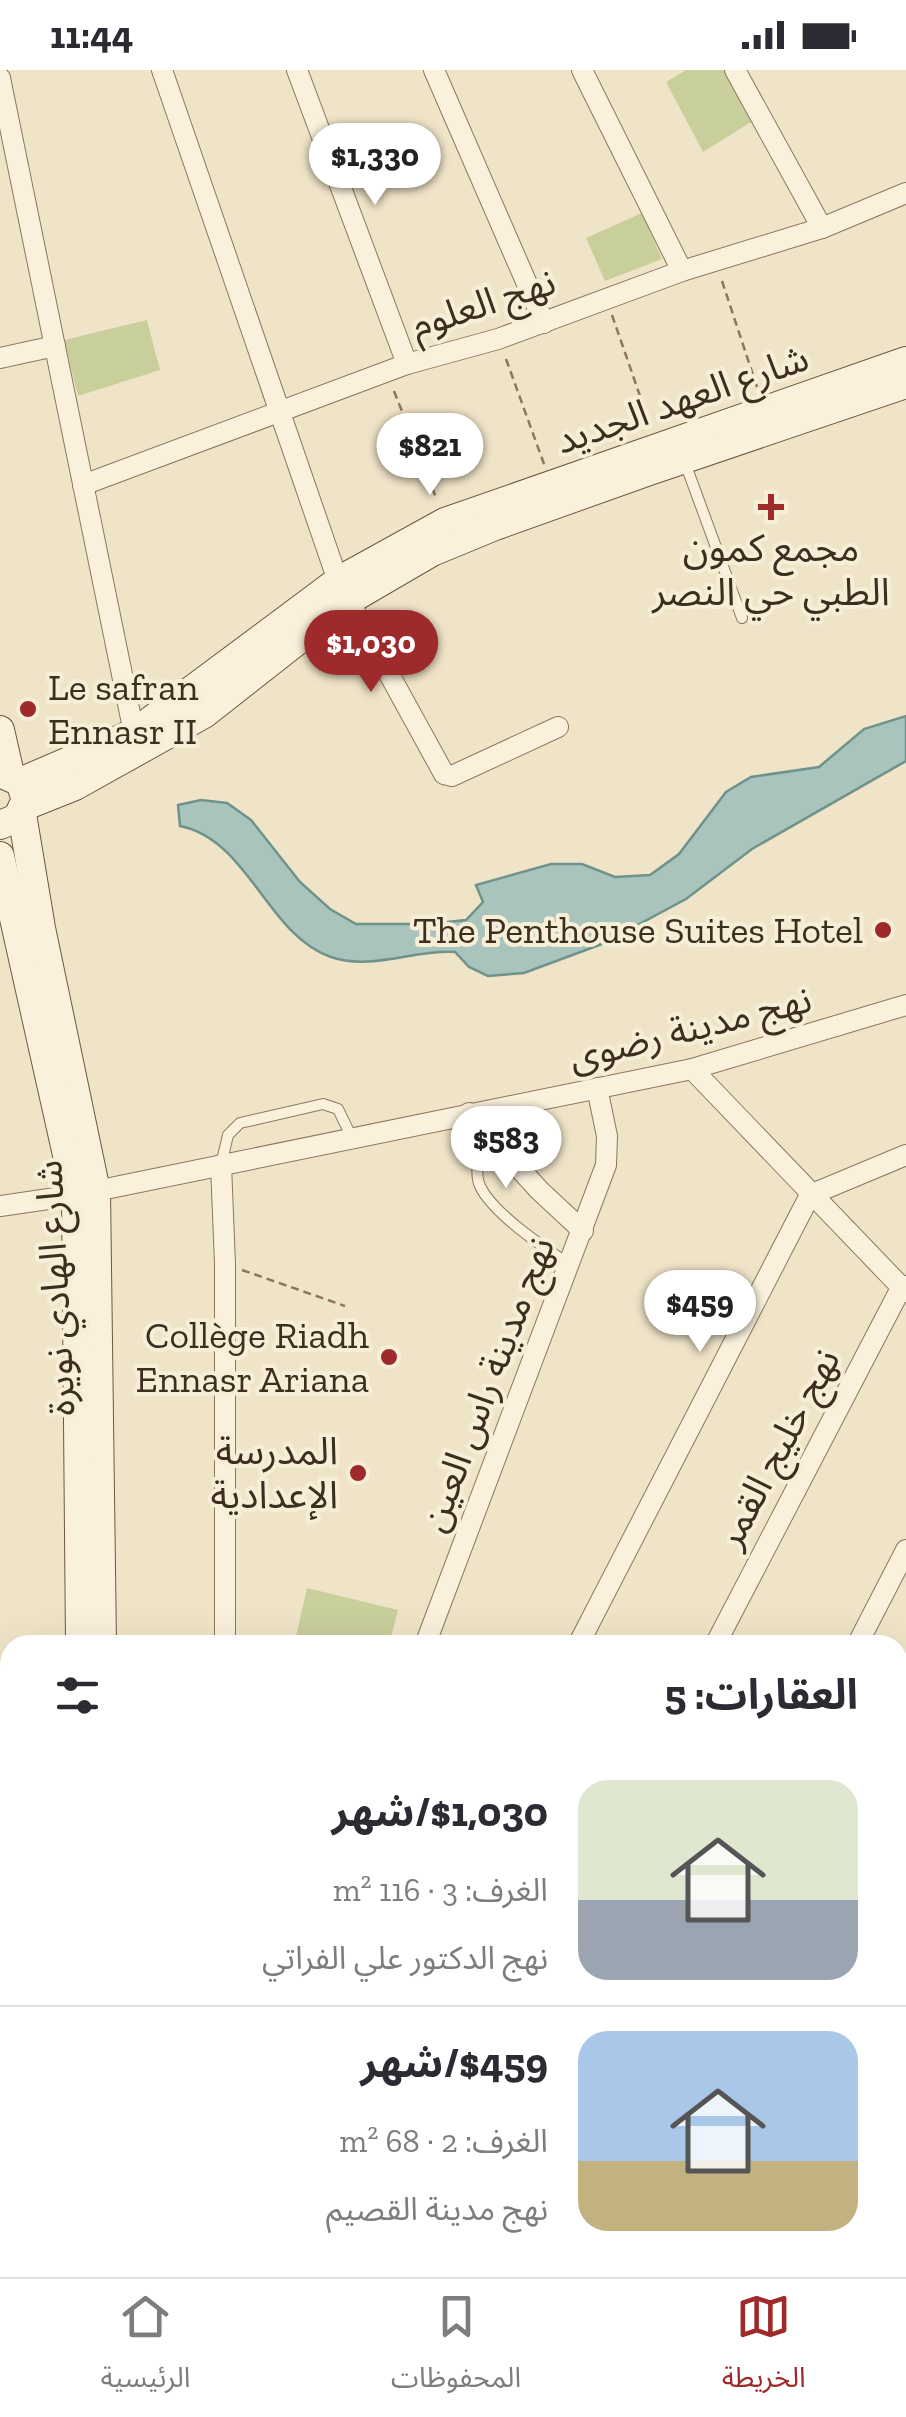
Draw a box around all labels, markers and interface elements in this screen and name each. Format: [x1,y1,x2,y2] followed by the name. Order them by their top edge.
[50,12,133,58] text: 11:44
[294,123,456,208] pin: $1,330
[331,136,419,174] text: $1,330
[405,258,563,354] street label: نهج العلوم
[549,334,816,469] street label: شارع العهد الجديد
[371,413,489,498] pin: $821
[398,426,462,464] text: $821
[758,494,784,520] marker: مجمع كمون الطبي حي النصر
[651,525,890,621] place label: مجمع كمون الطبي حي النصر
[290,610,452,695] pin: $1,030
[326,623,416,661] text: $1,030
[48,664,199,754] place label: Le safran Ennasr II
[17,698,39,720] marker: Le safran Ennasr II
[413,907,863,953] place label: The Penthouse Suites Hotel
[872,919,894,941] marker: The Penthouse Suites Hotel
[564,976,817,1085] street label: نهج مدينة رضوى
[447,1106,565,1191] pin: $583
[473,1119,539,1157] text: $583
[25,1159,90,1417] street label: شارع الهادي نويرة
[410,1230,569,1540] street label: نهج مدينة راس العين
[641,1270,759,1355] pin: $459
[666,1283,734,1321] text: $459
[136,1312,369,1402] place label: Collège Riadh Ennasr Ariana
[706,1341,854,1559] street label: نهج خليج القمر
[378,1346,400,1368] marker: Collège Riadh Ennasr Ariana
[211,1428,338,1521] place label: المدرسة الإعدادية
[347,1462,369,1484] marker: المدرسة الإعدادية
[50,1668,105,1723] icon: filters
[664,1669,858,1720] text: العقارات: 5
[332,1786,548,1837] text: $1,030/شهر
[658,1820,778,1940] icon: home
[333,1871,548,1909] text: الغرف: 3 · 116 m²
[262,1939,548,1977] text: نهج الدكتور علي الفراتي
[360,2037,548,2088] text: $459/شهر
[658,2071,778,2191] icon: home
[340,2122,548,2160] text: الغرف: 2 · 68 m²
[326,2190,548,2228] text: نهج مدينة القصيم
[100,2289,190,2408] tab: الرئيسية
[391,2289,521,2408] tab: المحفوظات
[722,2289,806,2408] tab: الخريطة

